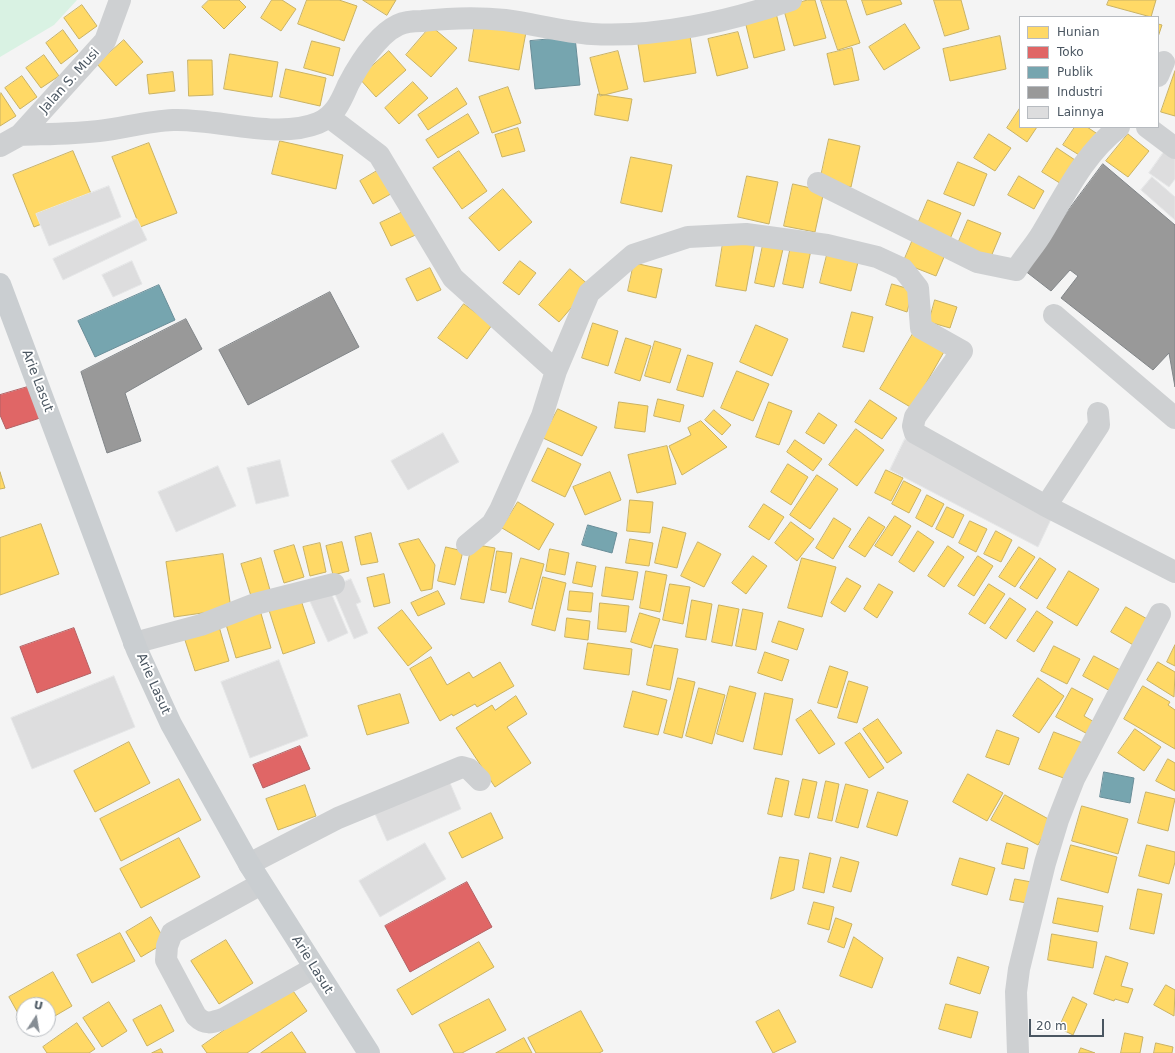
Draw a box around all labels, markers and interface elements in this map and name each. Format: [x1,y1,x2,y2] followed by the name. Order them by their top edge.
[1019,16,1159,128] legend
[1057,25,1100,39] text: Hunian
[37,45,103,117] street label: Jalan S. Musi
[1057,45,1084,59] text: Toko
[1057,65,1093,79] text: Publik
[1057,85,1103,99] text: Industri
[1057,105,1104,119] text: Lainnya
[18,348,56,414] street label: Arie Lasut
[133,651,173,717] street label: Arie Lasut
[288,933,336,997] street label: Arie Lasut
[16,997,56,1037] north arrow
[33,998,44,1013] text: U
[1031,1011,1106,1037] scale bar
[1036,1019,1067,1033] text: 20 m

